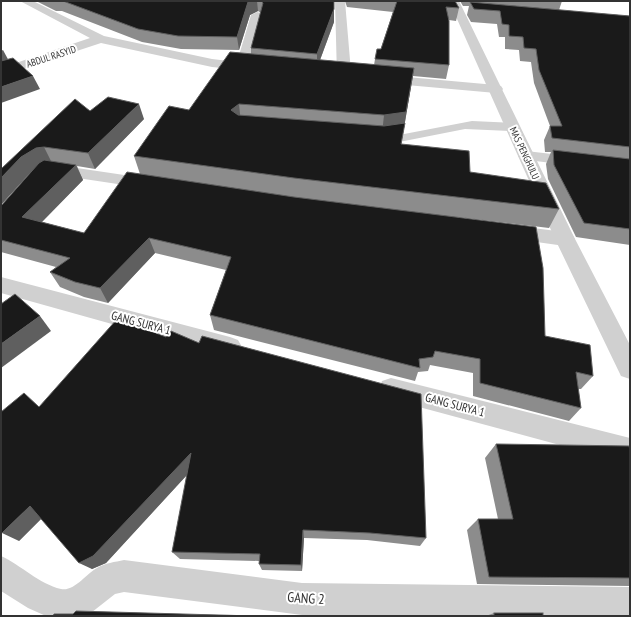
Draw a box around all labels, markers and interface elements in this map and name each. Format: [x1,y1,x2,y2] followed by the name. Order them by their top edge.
[25,42,78,71] street label: ABDUL RASYID
[507,125,542,182] street label: MAS PENGHULU
[110,307,173,338] street label: GANG SURYA 1
[424,389,487,420] street label: GANG SURYA 1
[287,588,325,608] street label: GANG 2

